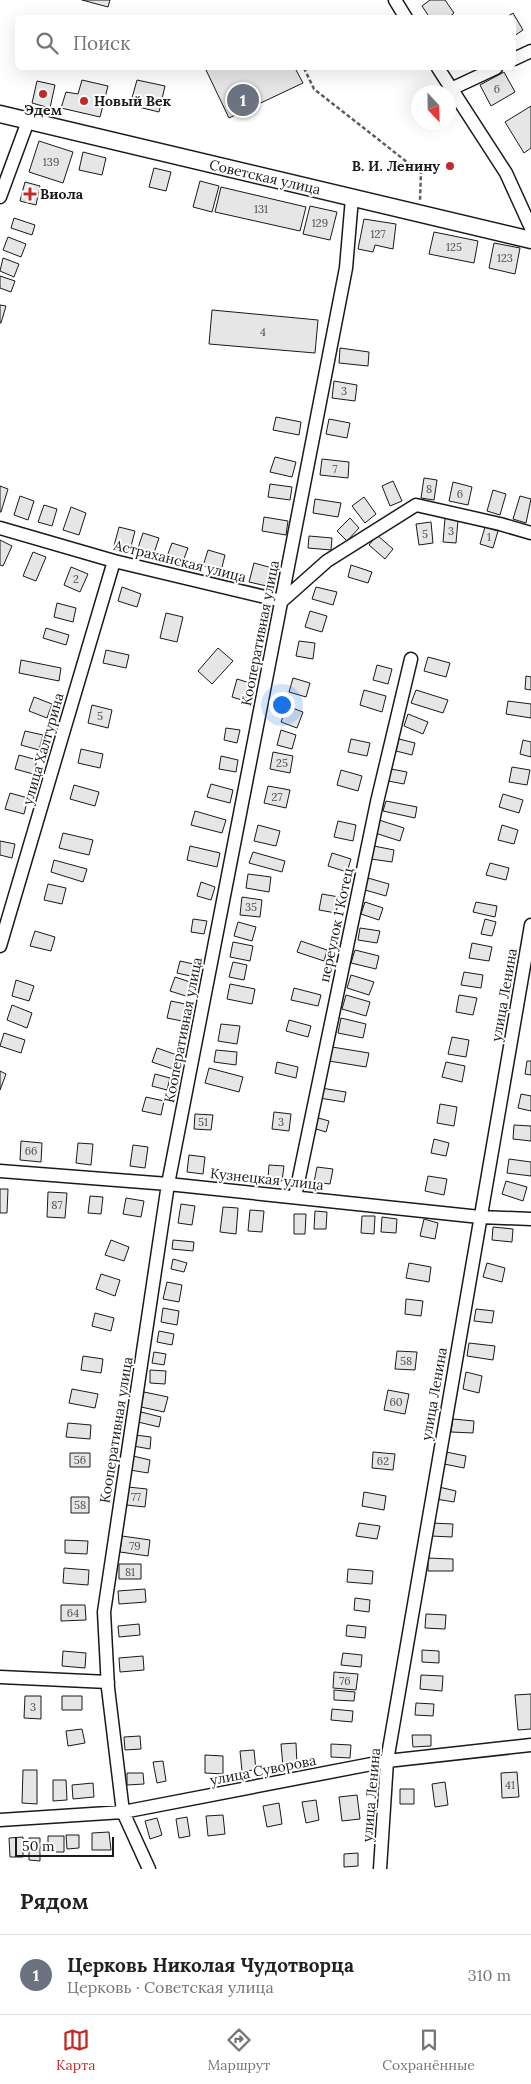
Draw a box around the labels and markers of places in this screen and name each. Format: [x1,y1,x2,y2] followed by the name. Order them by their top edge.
[227,81,259,119] pin: 1
[37,88,49,100] marker: Эдем
[94,92,172,110] place label: Новый Век
[78,95,90,107] marker: Новый Век
[24,101,62,119] place label: Эдем
[352,157,440,175] place label: В. И. Ленину
[444,160,456,172] marker: В. И. Ленину
[40,185,84,203] place label: Виола
[24,188,36,200] marker: Виола

